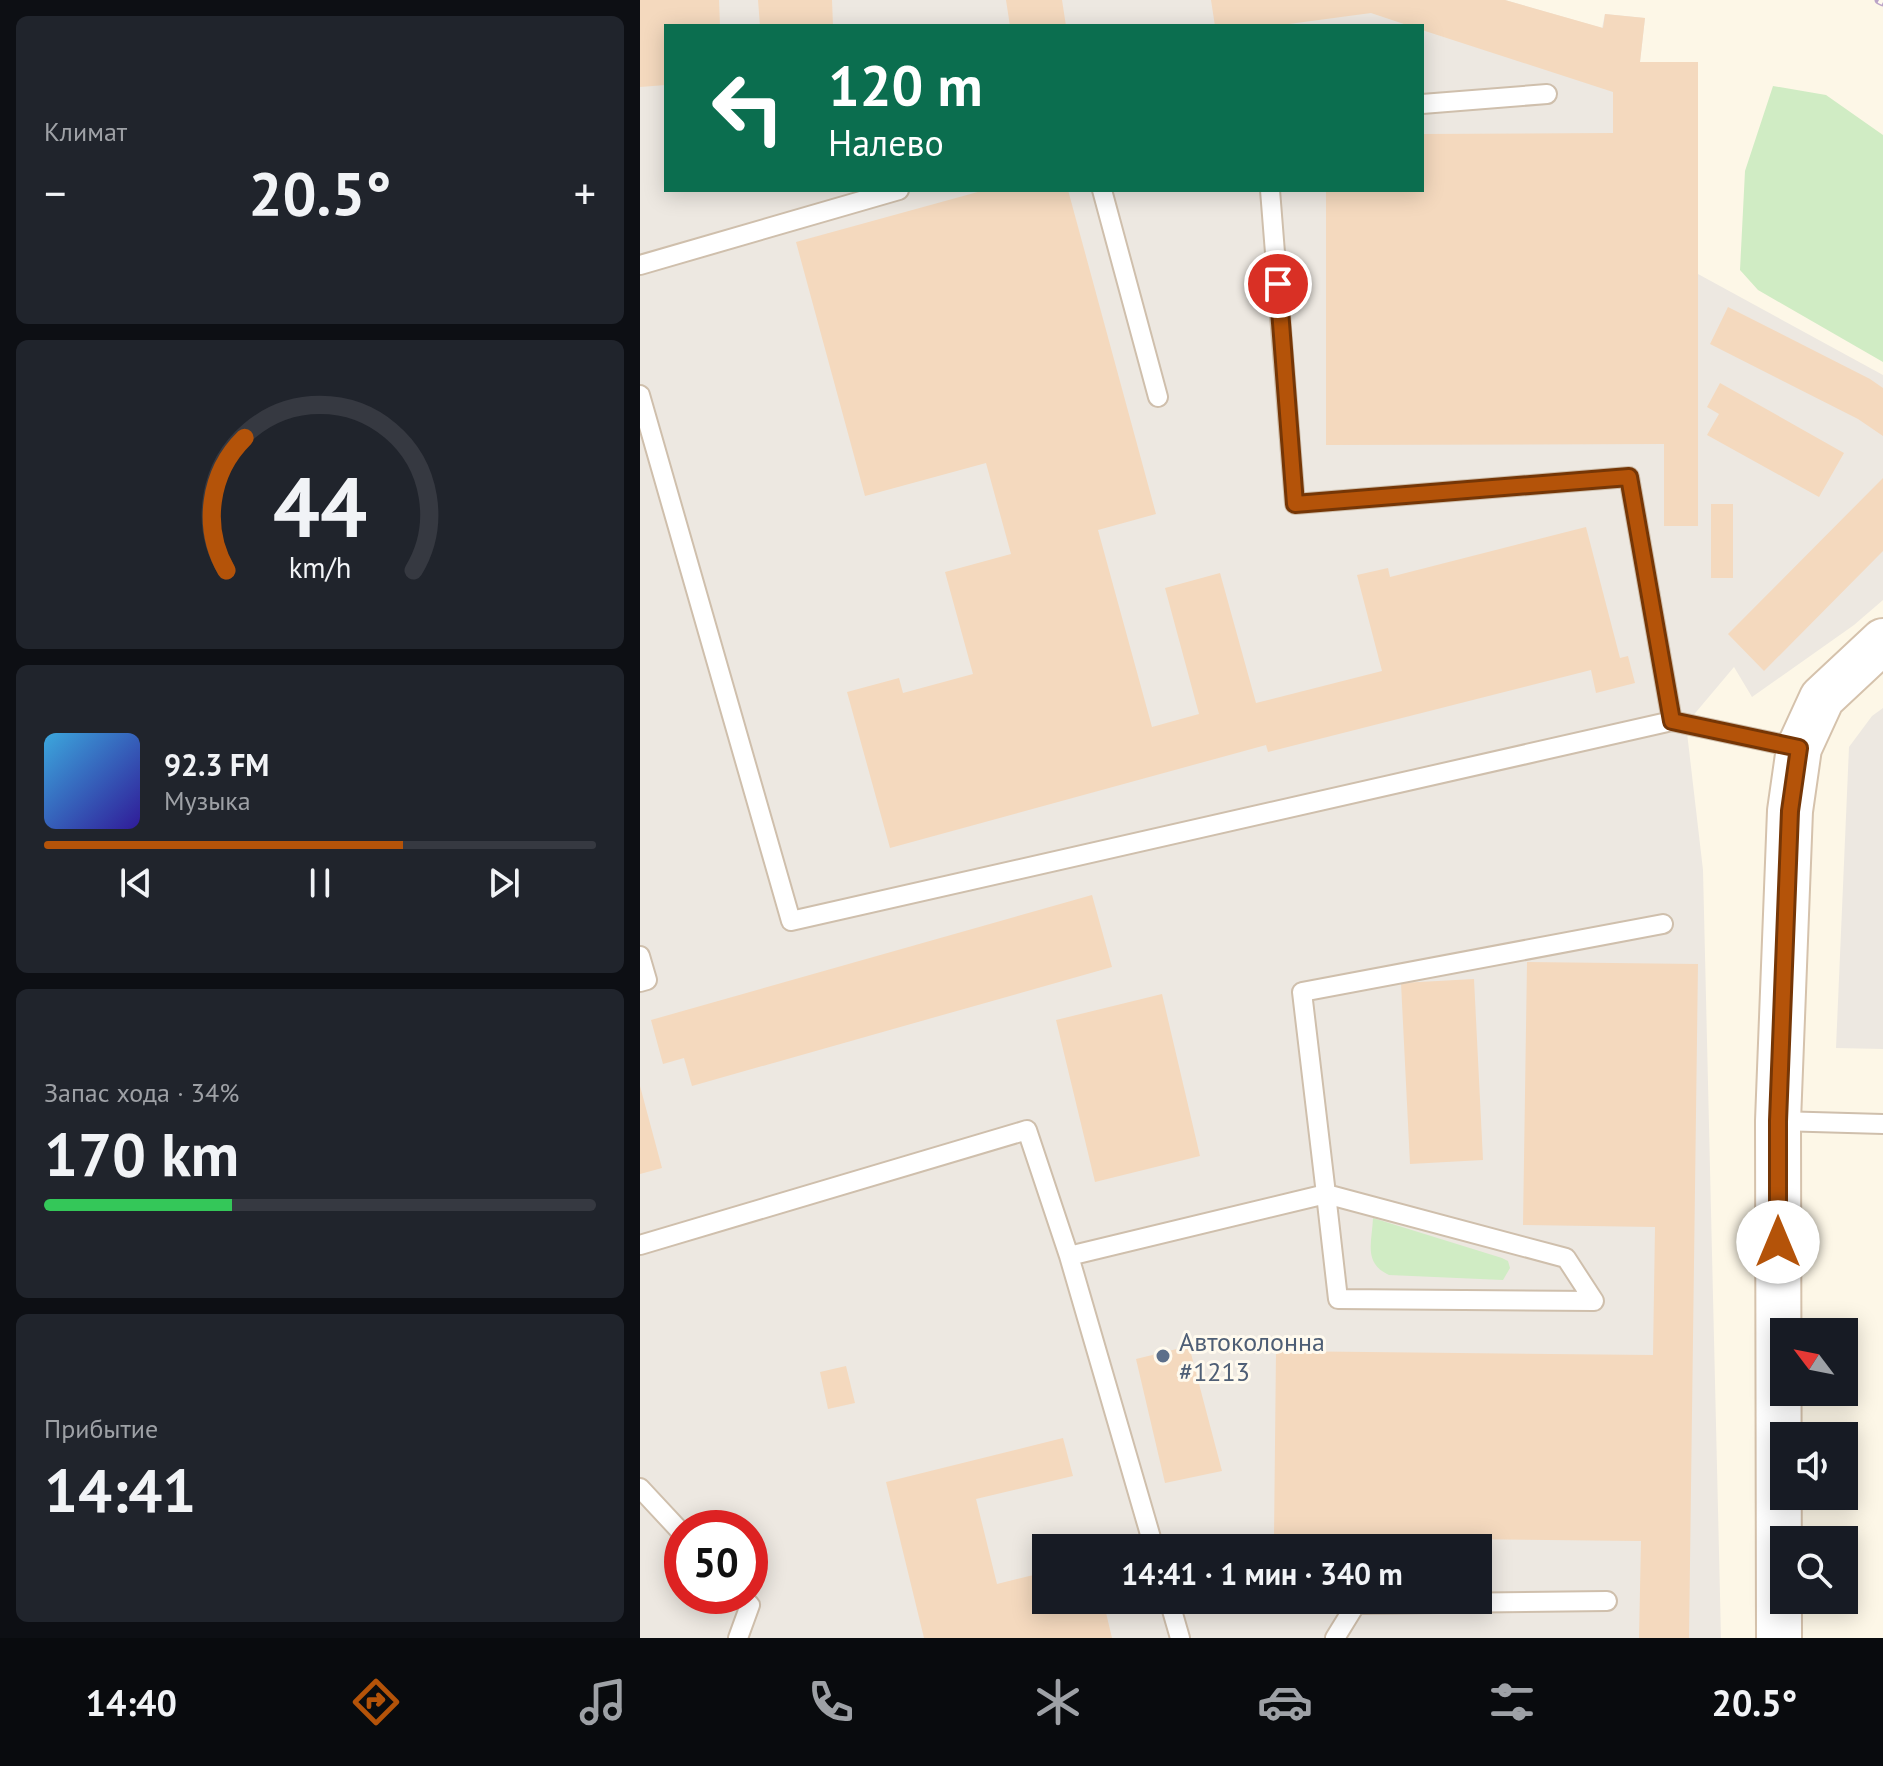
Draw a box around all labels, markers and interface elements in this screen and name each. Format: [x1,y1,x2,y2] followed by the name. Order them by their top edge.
[828,49,983,121] text: 120 m
[696,56,800,160] icon: left
[44,115,127,148] text: Климат
[828,119,944,166] text: Налево
[248,154,392,232] text: 20.5°
[44,164,66,221] text: −
[574,164,596,221] text: +
[1244,250,1312,318] pin
[1256,262,1300,306] icon: arrive
[273,451,367,559] text: 44
[289,549,351,586] text: km/h
[164,745,269,784] text: 92.3 FM
[164,784,251,817] text: Музыка
[114,861,158,905] icon: previous
[298,861,342,905] icon: pause
[482,861,526,905] icon: next
[44,1076,239,1109] text: Запас хода · 34%
[44,1115,239,1193] text: 170 km
[1736,1200,1820,1284] position arrow
[1770,1318,1858,1406] north arrow
[1770,1318,1858,1614] map controls
[1179,1325,1325,1388] place label: Автоколонна #1213
[1154,1347,1172,1365] marker: Автоколонна #1213
[44,1412,158,1445] text: Прибытие
[1770,1422,1858,1510] button: sound
[44,1451,196,1529] text: 14:41
[664,1510,768,1614] speed limit sign: 50
[1770,1526,1858,1614] button: search
[1121,1554,1403,1593] text: 14:41 · 1 мин · 340 m
[348,1674,404,1730] icon: directions
[575,1674,631,1730] icon: music
[803,1674,859,1730] icon: phone
[1030,1674,1086,1730] icon: climate
[1257,1674,1313,1730] icon: car
[1484,1674,1540,1730] icon: filters
[86,1679,177,1726] text: 14:40
[1711,1679,1797,1726] text: 20.5°

